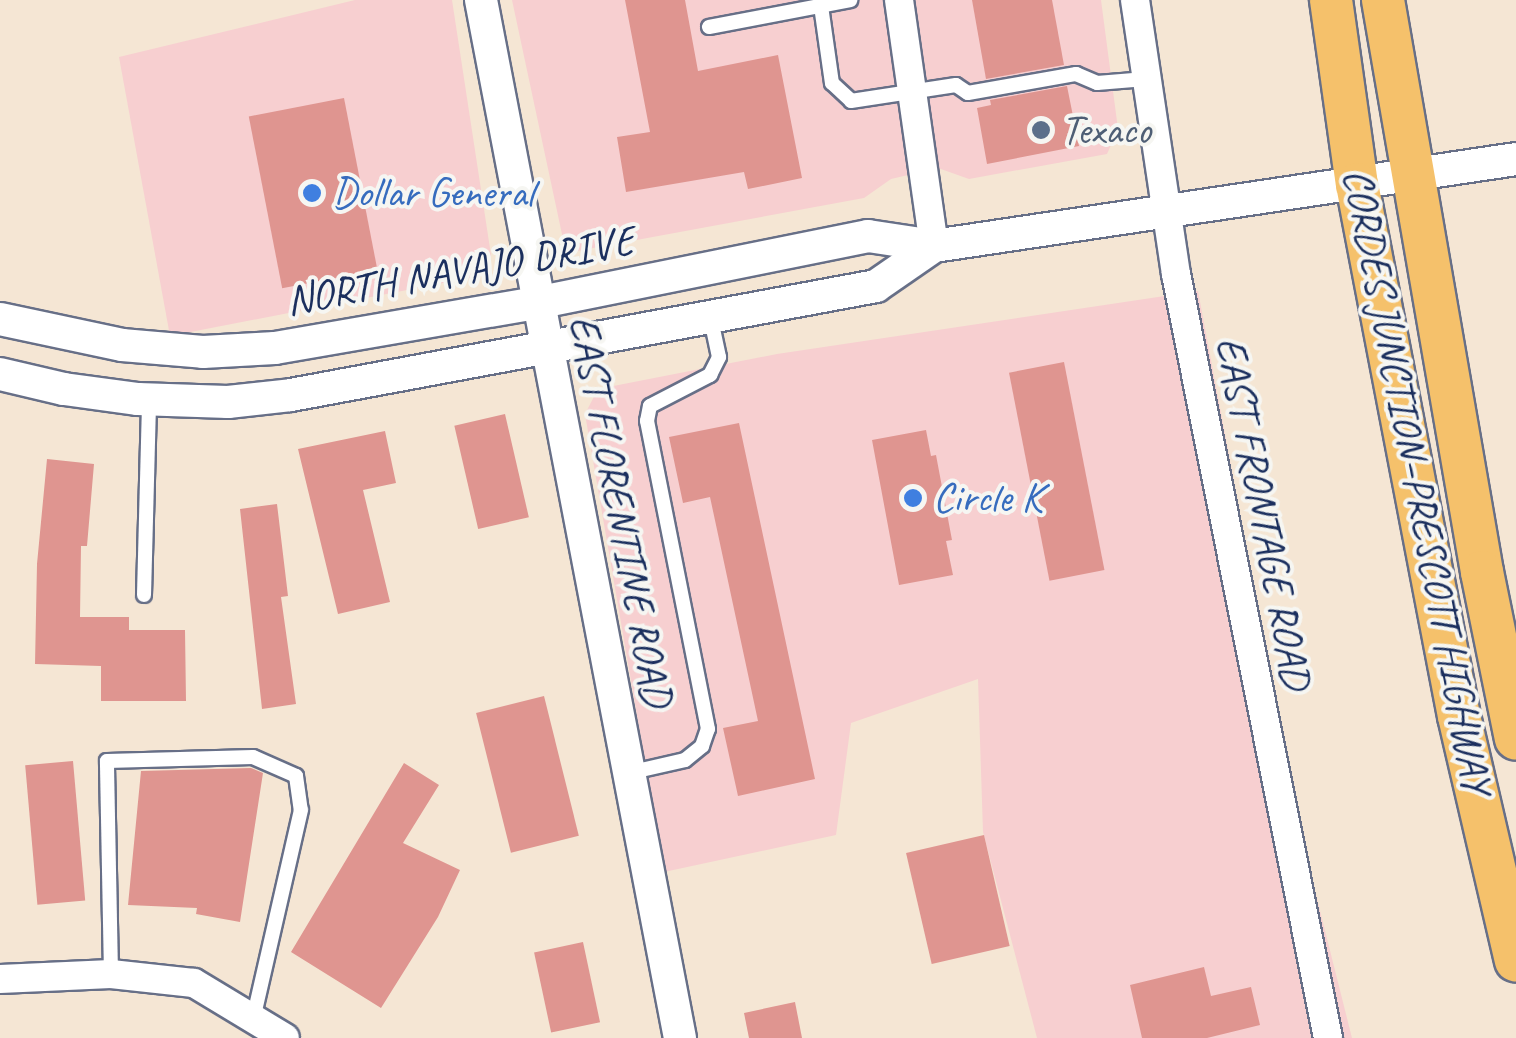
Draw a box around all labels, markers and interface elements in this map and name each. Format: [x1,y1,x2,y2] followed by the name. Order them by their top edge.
[1061,105,1151,155] place label: Texaco
[1030,119,1052,141] marker: Texaco
[1332,164,1502,798] street label: CORDES JUNCTION–PRESCOTT HIGHWAY
[332,168,534,218] place label: Dollar General
[301,182,323,204] marker: Dollar General
[281,215,639,327] street label: NORTH NAVAJO DRIVE
[557,311,683,711] street label: EAST FLORENTINE ROAD
[1204,333,1322,693] street label: EAST FRONTAGE ROAD
[933,473,1042,523] place label: Circle K
[902,487,924,509] marker: Circle K

